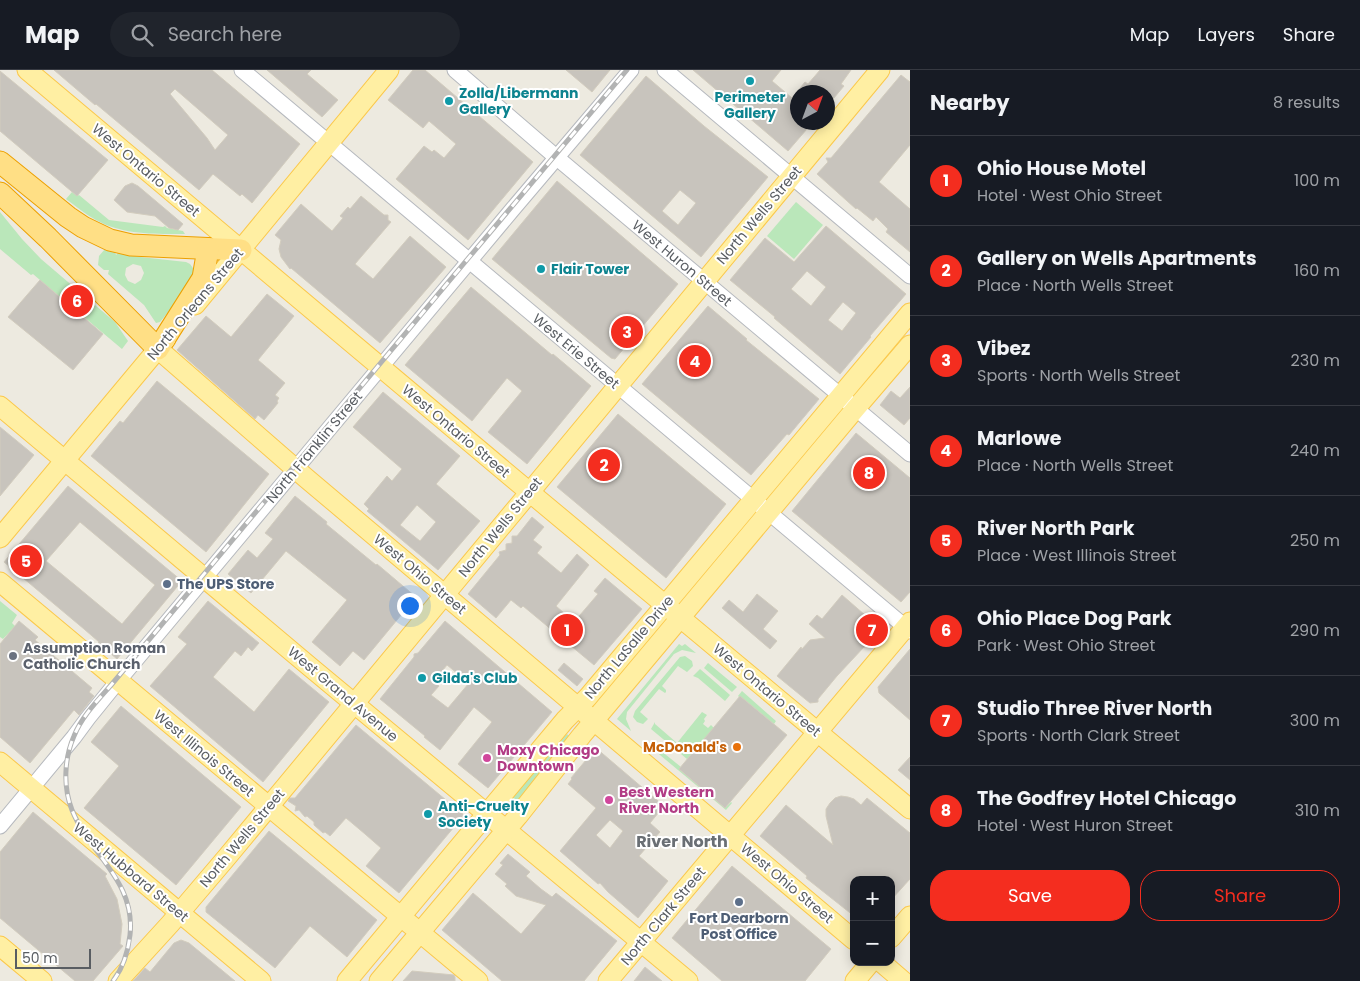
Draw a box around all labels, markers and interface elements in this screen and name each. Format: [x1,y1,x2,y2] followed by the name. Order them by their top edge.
[110,12,460,57] search box
[25,18,80,51] text: Map
[128,21,156,49] icon: search
[168,21,282,48] text: Search here
[1130,22,1170,47] text: Map
[1198,22,1255,47] text: Layers
[1283,22,1335,47] text: Share
[744,75,756,87] marker: Perimeter Gallery
[459,83,579,119] place label: Zolla/Libermann Gallery
[790,85,835,130] north arrow
[714,87,786,123] place label: Perimeter Gallery
[930,88,1010,117] text: Nearby
[1273,91,1340,114] text: 8 results
[443,95,455,107] marker: Zolla/Libermann Gallery
[88,119,204,221] street label: West Ontario Street
[977,155,1146,182] text: Ohio House Motel
[712,161,806,269] street label: North Wells Street
[943,169,949,192] text: 1
[1294,169,1340,192] text: 100 m
[977,184,1162,207] text: Hotel · West Ohio Street
[628,215,736,311] street label: West Huron Street
[142,244,248,364] street label: North Orleans Street
[977,245,1257,272] text: Gallery on Wells Apartments
[551,259,629,279] place label: Flair Tower
[941,259,951,282] text: 2
[1294,259,1340,282] text: 160 m
[535,263,547,275] marker: Flair Tower
[977,274,1173,297] text: Place · North Wells Street
[61,282,93,320] pin: 6
[528,309,624,393] street label: West Erie Street
[611,313,643,351] pin: 3
[977,335,1031,362] text: Vibez
[679,342,711,380] pin: 4
[941,349,951,372] text: 3
[1291,349,1340,372] text: 230 m
[977,364,1180,387] text: Sports · North Wells Street
[398,380,514,482] street label: West Ontario Street
[261,387,367,507] street label: North Franklin Street
[977,425,1061,452] text: Marlowe
[941,439,951,462] text: 4
[1290,439,1340,462] text: 240 m
[588,446,620,484] pin: 2
[853,454,885,492] pin: 8
[977,454,1173,477] text: Place · North Wells Street
[453,473,547,581] street label: North Wells Street
[977,515,1134,542] text: River North Park
[369,529,471,619] street label: West Ohio Street
[941,529,951,552] text: 5
[1290,529,1340,552] text: 250 m
[10,542,42,580] pin: 5
[977,544,1176,567] text: Place · West Illinois Street
[177,574,275,594] place label: The UPS Store
[161,578,173,590] marker: The UPS Store
[580,591,678,703] street label: North LaSalle Drive
[397,593,423,619] your location
[977,605,1172,632] text: Ohio Place Dog Park
[551,611,583,649] pin: 1
[856,611,888,649] pin: 7
[941,619,951,642] text: 6
[1290,619,1340,642] text: 290 m
[977,634,1155,657] text: Park · West Ohio Street
[23,638,166,674] place label: Assumption Roman Catholic Church
[709,639,825,741] street label: West Ontario Street
[283,642,403,746] street label: West Grand Avenue
[7,650,19,662] marker: Assumption Roman Catholic Church
[432,668,518,688] place label: Gilda's Club
[416,672,428,684] marker: Gilda's Club
[977,695,1212,722] text: Studio Three River North
[149,705,259,801] street label: West Illinois Street
[942,709,950,732] text: 7
[1290,709,1340,732] text: 300 m
[977,724,1180,747] text: Sports · North Clark Street
[643,737,727,757] place label: McDonald's
[497,740,600,776] place label: Moxy Chicago Downtown
[731,741,743,753] marker: McDonald's
[481,752,493,764] marker: Moxy Chicago Downtown
[619,782,714,818] place label: Best Western River North
[195,784,289,892] street label: North Wells Street
[977,785,1236,812] text: The Godfrey Hotel Chicago
[603,794,615,806] marker: Best Western River North
[438,796,529,832] place label: Anti-Cruelty Society
[941,799,951,822] text: 8
[1295,799,1340,822] text: 310 m
[422,808,434,820] marker: Anti-Cruelty Society
[977,814,1173,837] text: Hotel · West Huron Street
[69,818,193,926] street label: West Hubbard Street
[636,830,728,853] district label: River North
[736,838,838,928] street label: West Ohio Street
[616,863,710,969] street label: North Clark Street
[930,870,1130,921] button: Save
[1140,870,1340,921] button: Share
[850,876,895,966] map controls
[850,876,895,921] button: +
[733,896,745,908] marker: Fort Dearborn Post Office
[689,908,789,944] place label: Fort Dearborn Post Office
[850,921,895,966] button: −
[15,946,91,969] scale bar
[22,948,58,968] text: 50 m

